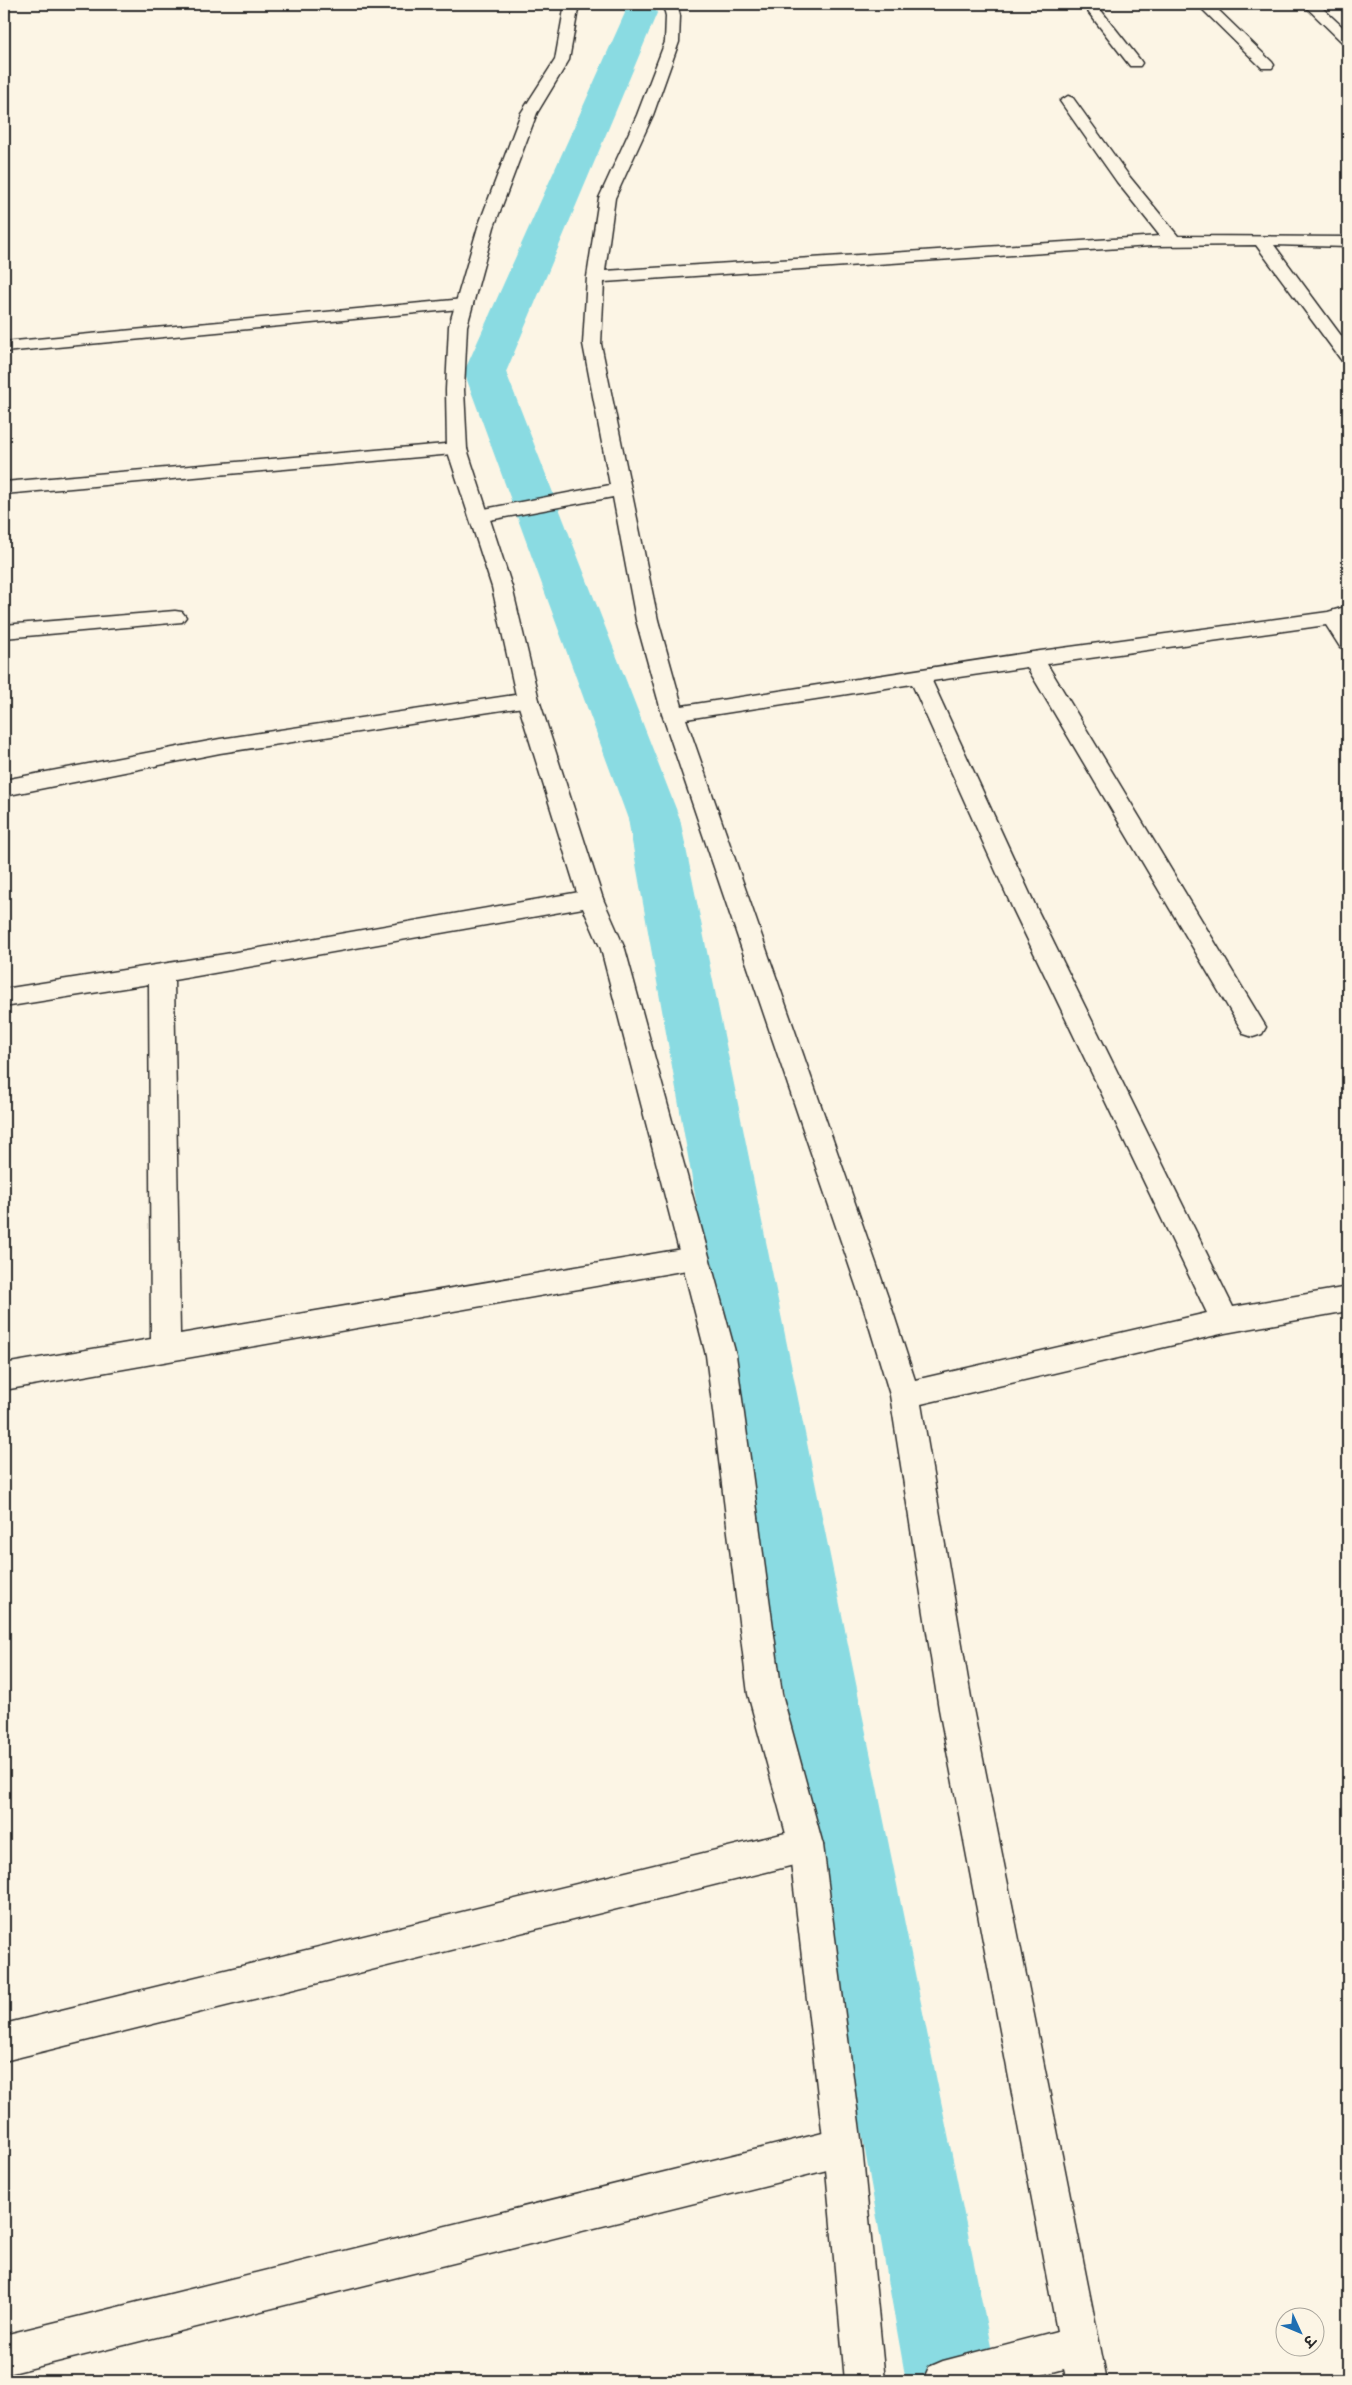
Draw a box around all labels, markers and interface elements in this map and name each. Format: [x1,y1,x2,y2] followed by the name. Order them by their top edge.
[1274,2308,1324,2358] north arrow
[1298,2330,1321,2353] text: उ

